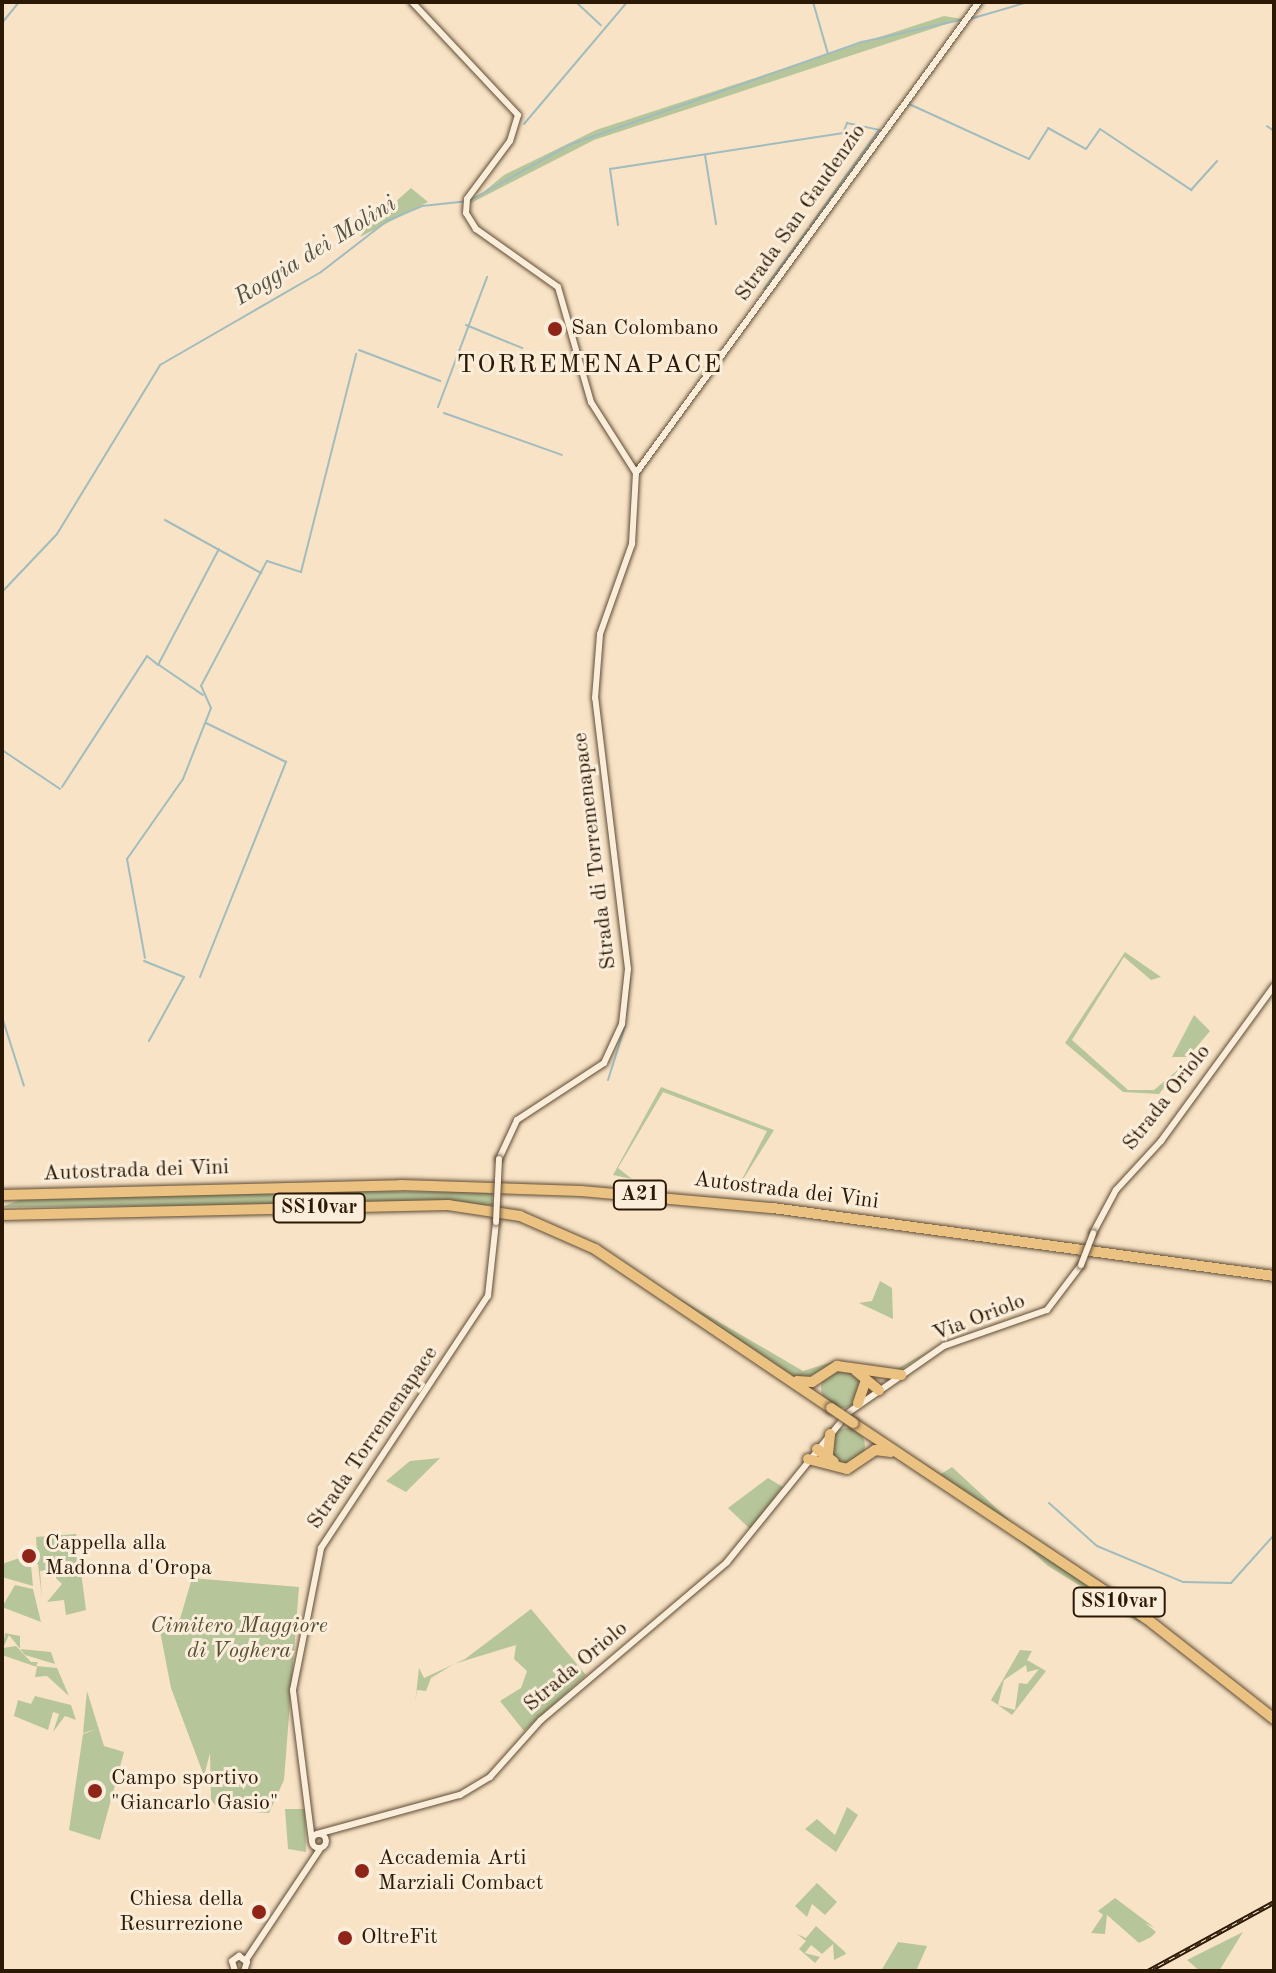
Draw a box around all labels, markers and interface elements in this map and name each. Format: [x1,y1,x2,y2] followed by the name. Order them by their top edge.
[730,119,872,307] street label: Strada San Gaudenzio
[230,191,402,313] water label: Roggia dei Molini
[571,316,718,342] place label: San Colombano
[546,320,564,338] marker: San Colombano
[457,350,723,382] district label: TORREMENAPACE
[567,731,623,971] street label: Strada di Torremenapace
[1117,1039,1217,1157] street label: Strada Oriolo
[42,1155,230,1187] street label: Autostrada dei Vini
[692,1167,880,1215] street label: Autostrada dei Vini
[612,1179,668,1211] road number: A21
[271,1192,367,1224] road number: SS10var
[929,1288,1029,1348] street label: Via Oriolo
[302,1341,444,1535] street label: Strada Torremenapace
[45,1530,212,1582] place label: Cappella alla Madonna d'Oropa
[20,1547,38,1565] marker: Cappella alla Madonna d'Oropa
[1071,1586,1167,1618] road number: SS10var
[150,1613,328,1664] park label: Cimitero Maggiore di Voghera
[519,1616,633,1718] street label: Strada Oriolo
[111,1765,278,1816] place label: Campo sportivo "Giancarlo Gasio"
[86,1782,104,1800] marker: Campo sportivo "Giancarlo Gasio"
[378,1845,543,1896] place label: Accademia Arti Marziali Combact
[353,1862,371,1880] marker: Accademia Arti Marziali Combact
[119,1886,243,1938] place label: Chiesa della Resurrezione
[250,1903,268,1921] marker: Chiesa della Resurrezione
[361,1925,438,1951] place label: OltreFit
[336,1929,354,1947] marker: OltreFit

